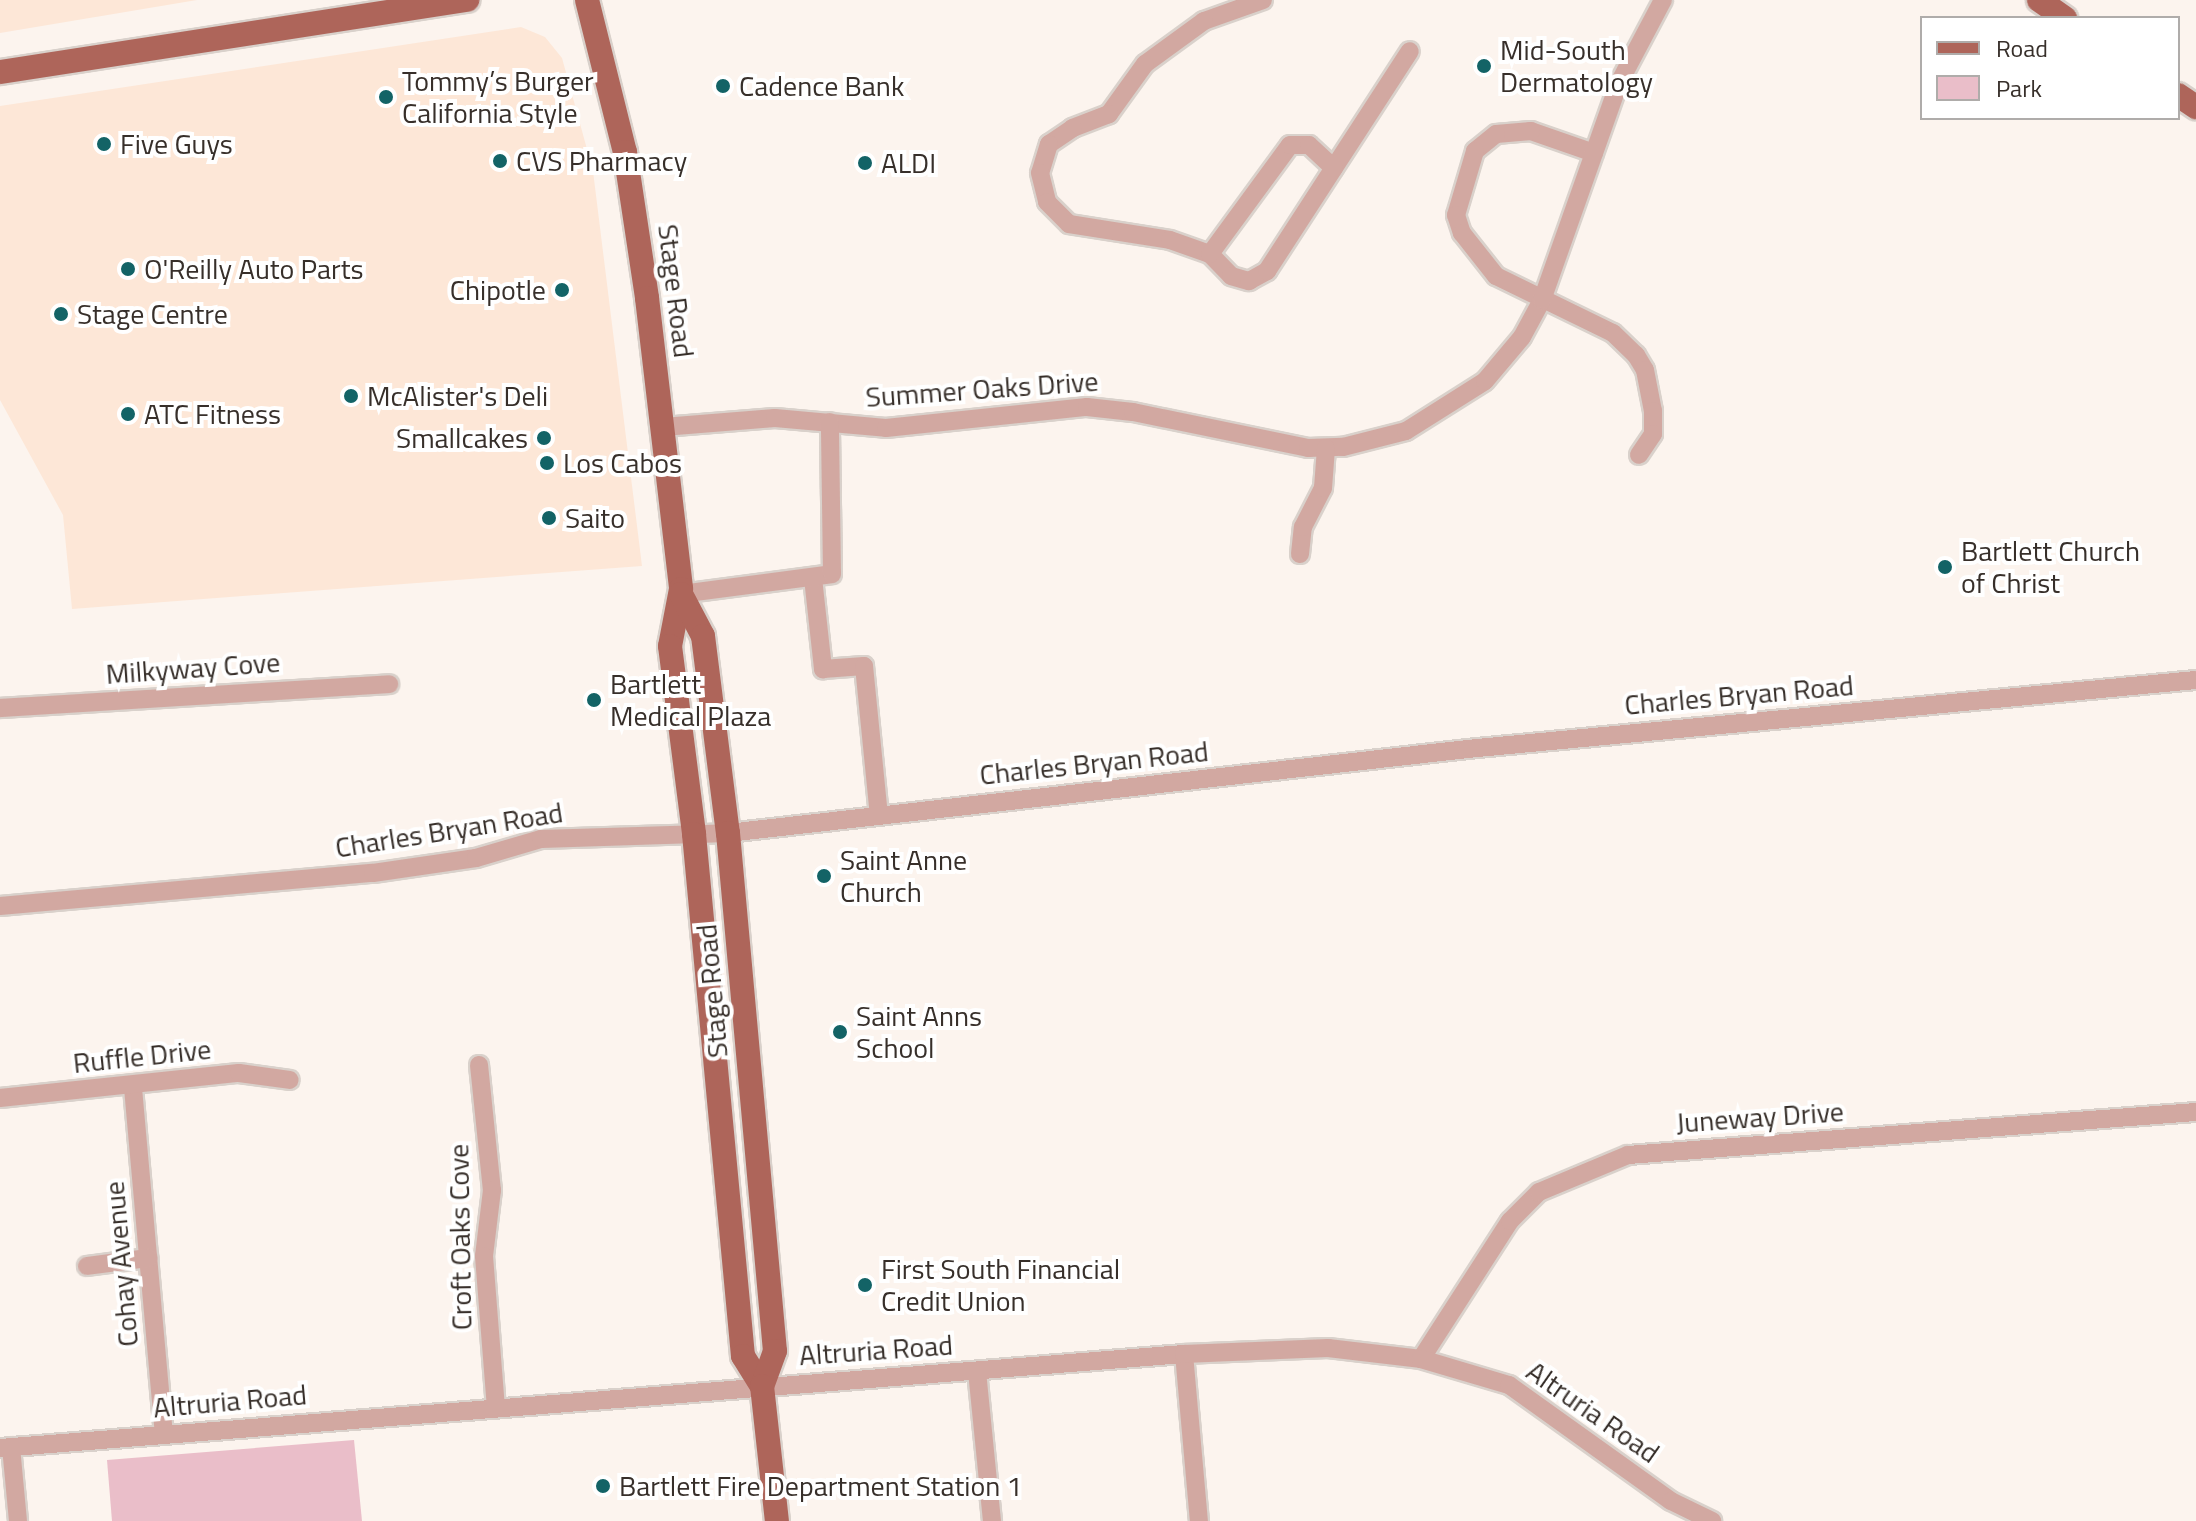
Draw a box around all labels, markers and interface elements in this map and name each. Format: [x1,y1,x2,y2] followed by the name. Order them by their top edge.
[1920,16,2180,120] legend
[1996,30,2048,66] text: Road
[1500,33,1653,99] place label: Mid-South Dermatology
[1475,57,1493,75] marker: Mid-South Dermatology
[402,64,594,130] place label: Tommy’s Burger California Style
[739,69,904,103] place label: Cadence Bank
[1996,70,2042,106] text: Park
[714,77,732,95] marker: Cadence Bank
[377,88,395,106] marker: Tommy’s Burger California Style
[120,127,233,161] place label: Five Guys
[95,135,113,153] marker: Five Guys
[516,144,687,178] place label: CVS Pharmacy
[881,146,936,180] place label: ALDI
[491,152,509,170] marker: CVS Pharmacy
[856,154,874,172] marker: ALDI
[651,222,701,360] street label: Stage Road
[144,252,364,286] place label: O'Reilly Auto Parts
[119,260,137,278] marker: O'Reilly Auto Parts
[450,273,546,307] place label: Chipotle
[553,281,571,299] marker: Chipotle
[77,297,228,331] place label: Stage Centre
[52,305,70,323] marker: Stage Centre
[865,364,1099,414] street label: Summer Oaks Drive
[367,379,548,413] place label: McAlister's Deli
[342,387,360,405] marker: McAlister's Deli
[144,397,281,431] place label: ATC Fitness
[119,405,137,423] marker: ATC Fitness
[396,421,528,455] place label: Smallcakes
[535,429,553,447] marker: Smallcakes
[563,446,682,480] place label: Los Cabos
[538,454,556,472] marker: Los Cabos
[565,501,625,535] place label: Saito
[540,509,558,527] marker: Saito
[1961,534,2140,600] place label: Bartlett Church of Christ
[1936,558,1954,576] marker: Bartlett Church of Christ
[105,645,281,691] street label: Milkyway Cove
[610,667,771,733] place label: Bartlett Medical Plaza
[1623,668,1855,722] street label: Charles Bryan Road
[585,691,603,709] marker: Bartlett Medical Plaza
[978,734,1210,792] street label: Charles Bryan Road
[333,795,565,865] street label: Charles Bryan Road
[840,843,967,909] place label: Saint Anne Church
[815,867,833,885] marker: Saint Anne Church
[689,923,735,1059] street label: Stage Road
[856,999,982,1065] place label: Saint Anns School
[831,1023,849,1041] marker: Saint Anns School
[71,1032,213,1080] street label: Ruffle Drive
[1675,1094,1845,1140] street label: Juneway Drive
[442,1143,478,1331] street label: Croft Oaks Cove
[97,1180,145,1348] street label: Cohay Avenue
[881,1252,1120,1318] place label: First South Financial Credit Union
[856,1276,874,1294] marker: First South Financial Credit Union
[798,1328,954,1372] street label: Altruria Road
[1520,1354,1666,1470] street label: Altruria Road
[152,1378,308,1424] street label: Altruria Road
[619,1469,1022,1503] place label: Bartlett Fire Department Station 1
[594,1477,612,1495] marker: Bartlett Fire Department Station 1

